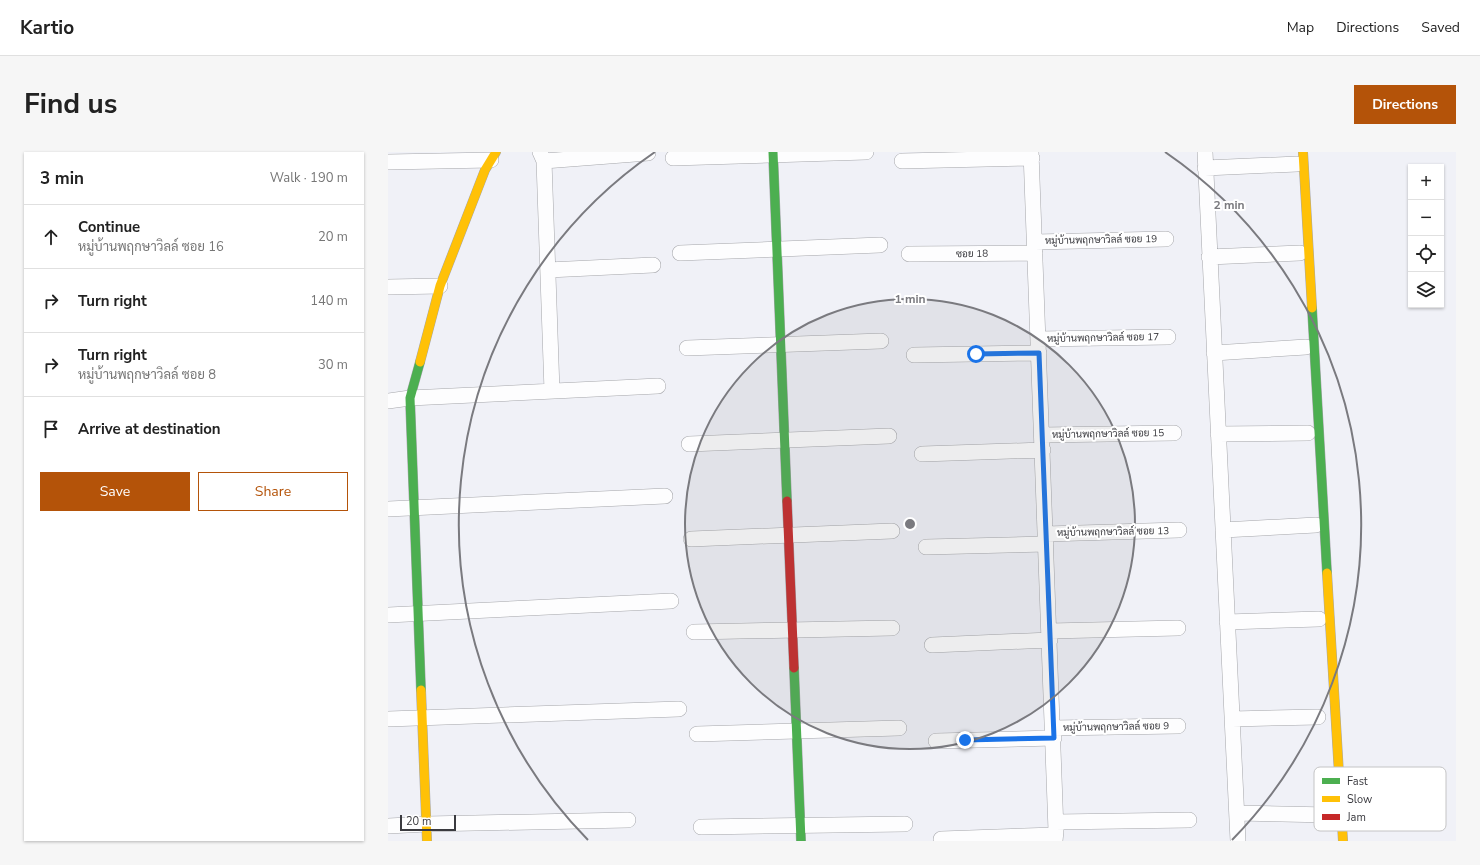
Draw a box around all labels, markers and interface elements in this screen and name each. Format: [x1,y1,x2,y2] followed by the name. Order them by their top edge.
[20,15,74,41] text: Kartio
[1287,18,1314,37] text: Map
[1336,18,1399,37] text: Directions
[1421,18,1460,37] text: Saved
[24,85,118,123] text: Find us
[1354,85,1456,124] button: Directions
[1408,164,1444,308] map controls
[1408,164,1444,200] button: +
[40,167,84,190] text: 3 min
[270,169,348,187] text: Walk · 190 m
[1213,197,1245,213] text: 2 min
[1408,200,1444,236] button: −
[78,217,140,237] text: Continue
[40,226,62,248] icon: ahead
[318,228,348,246] text: 20 m
[1045,231,1157,248] street label: หมู่บ้านพฤกษาวิลล์ ซอย 19
[1408,236,1444,272] button: locate
[78,238,224,256] text: หมู่บ้านพฤกษาวิลล์ ซอย 16
[956,247,988,261] street label: ซอย 18
[1408,272,1444,308] button: layers
[40,290,62,312] icon: right
[78,291,147,311] text: Turn right
[894,291,926,307] text: 1 min
[310,292,348,310] text: 140 m
[1047,329,1159,346] street label: หมู่บ้านพฤกษาวิลล์ ซอย 17
[78,345,147,365] text: Turn right
[967,345,985,363] route start
[40,354,62,376] icon: right
[318,356,348,374] text: 30 m
[78,366,216,384] text: หมู่บ้านพฤกษาวิลล์ ซอย 8
[40,418,62,440] icon: arrive
[78,419,221,439] text: Arrive at destination
[1052,425,1164,442] street label: หมู่บ้านพฤกษาวิลล์ ซอย 15
[40,472,190,511] button: Save
[198,472,348,511] button: Share
[903,517,917,531] centre of rings
[1057,523,1169,540] street label: หมู่บ้านพฤกษาวิลล์ ซอย 13
[1063,718,1169,735] street label: หมู่บ้านพฤกษาวิลล์ ซอย 9
[956,731,974,749] route end
[1314,767,1446,831] legend
[1347,774,1368,789] text: Fast
[1347,792,1372,807] text: Slow
[1346,810,1366,825] text: Jam
[400,813,456,832] scale bar
[406,814,431,829] text: 20 m

